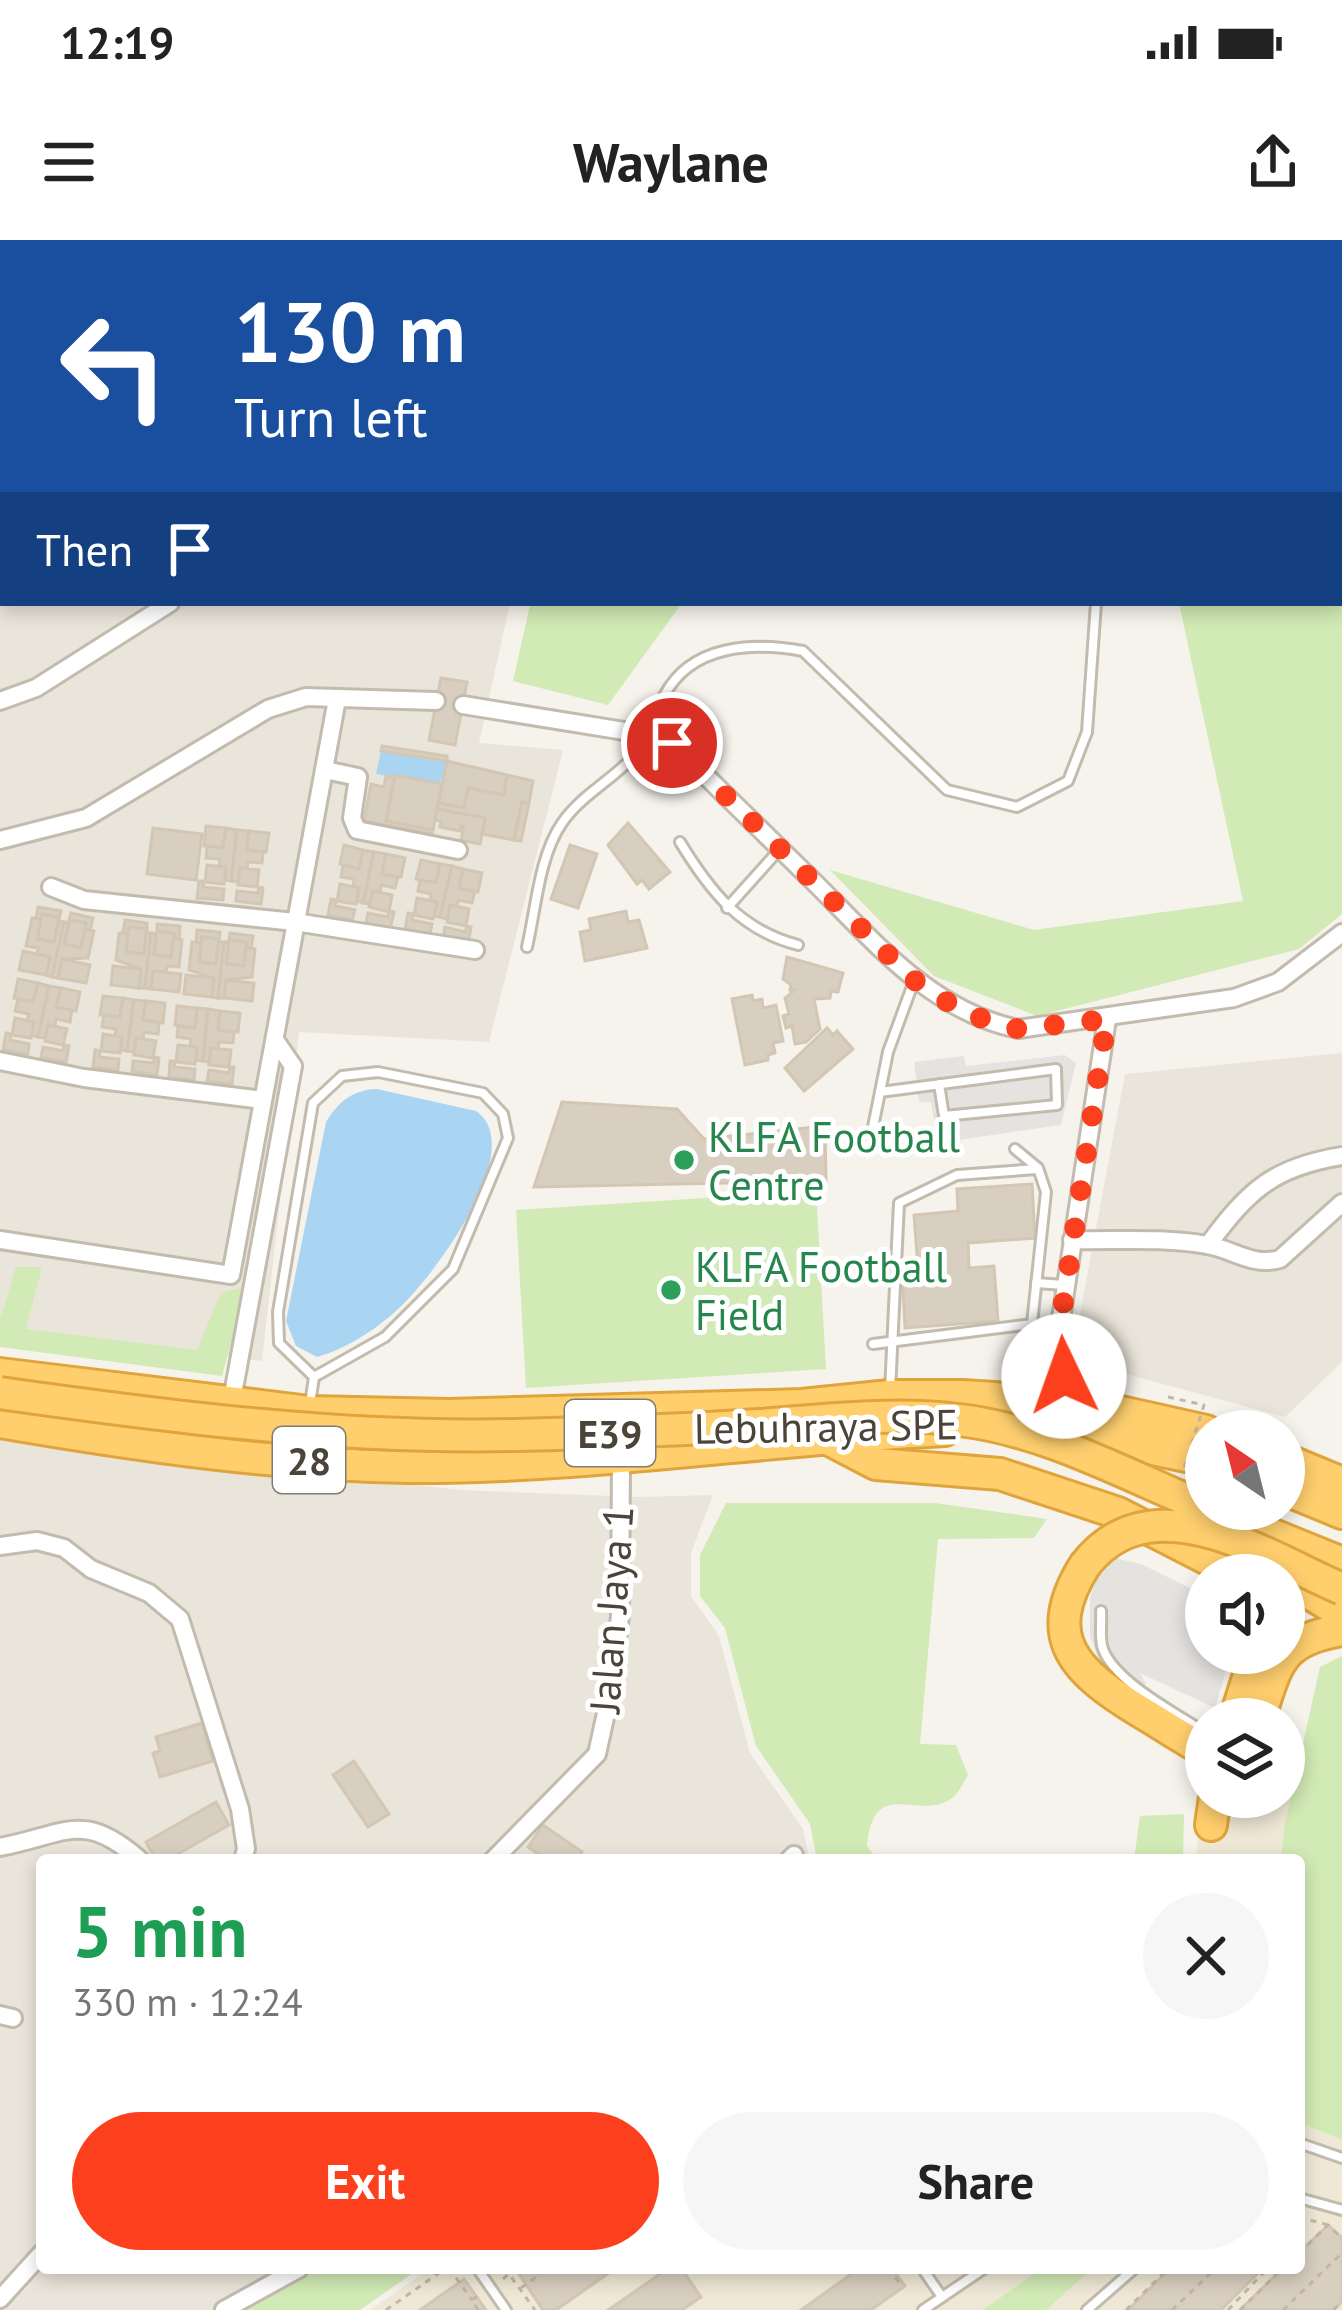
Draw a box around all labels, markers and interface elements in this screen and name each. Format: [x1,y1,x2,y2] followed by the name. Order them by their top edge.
[60,13,174,71] text: 12:19
[573,127,769,197] text: Waylane
[36,129,102,195] icon: menu
[1240,129,1306,195] icon: share
[234,276,466,385] text: 130 m
[36,288,192,444] icon: left
[234,382,428,452] text: Turn left
[157,516,223,582] icon: arrive
[36,520,133,578] text: Then
[621,692,723,794] pin
[639,710,705,776] icon: arrive
[708,1109,960,1212] place label: KLFA Football Centre
[671,1147,697,1173] marker: KLFA Football Centre
[695,1239,947,1342] place label: KLFA Football Field
[658,1277,684,1303] marker: KLFA Football Field
[1001,1313,1127,1439] position arrow
[694,1396,958,1456] street label: Lebuhraya SPE
[565,1400,655,1466] road number: E39
[1185,1410,1305,1530] north arrow
[1185,1410,1305,1818] map controls
[273,1427,345,1493] road number: 28
[576,1503,646,1717] street label: Jalan Jaya 1
[1185,1554,1305,1674] button: sound
[1185,1698,1305,1818] button: layers
[72,1884,248,1977] text: 5 min
[1143,1893,1269,2019] button: close
[72,1976,303,2027] text: 330 m · 12:24
[72,2112,659,2250] button: Exit
[683,2112,1269,2250] button: Share

